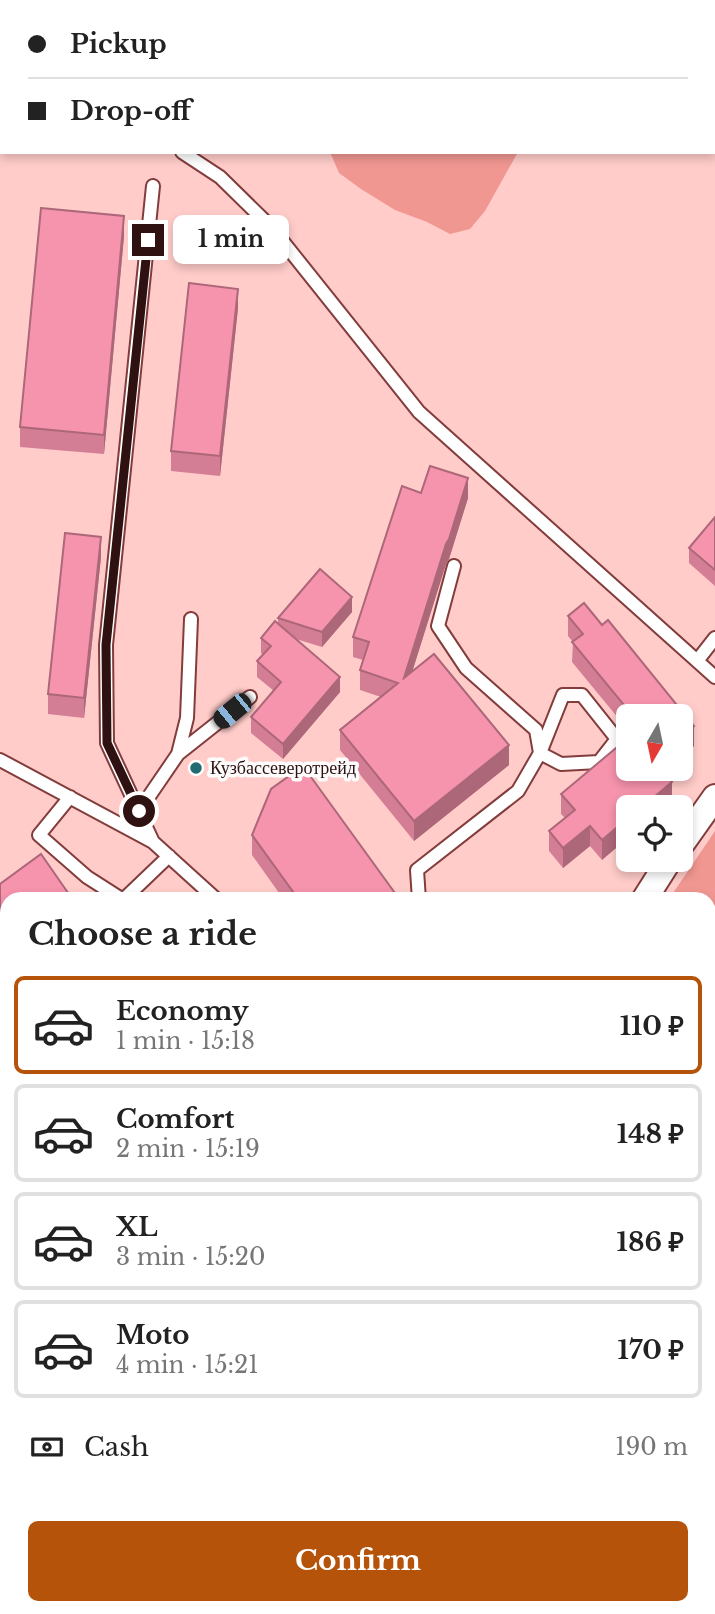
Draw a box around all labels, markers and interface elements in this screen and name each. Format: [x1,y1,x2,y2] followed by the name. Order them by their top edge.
[70,28,167,60] text: Pickup
[70,95,191,127] text: Drop-off
[172,216,288,264] callout: 1 min
[132,224,164,256] route end
[198,225,264,253] text: 1 min
[210,690,255,732] car
[616,704,693,780] north arrow
[616,704,693,872] map controls
[210,757,356,779] place label: Кузбассеверотрейд
[188,760,204,776] marker: Кузбассеверотрейд
[123,795,155,827] route start
[616,795,693,872] button: locate
[28,914,257,954] text: Choose a ride
[32,994,95,1057] icon: car
[116,995,249,1027] text: Economy
[620,1010,684,1042] text: 110 ₽
[116,1027,255,1055] text: 1 min · 15:18
[32,1102,95,1165] icon: car
[116,1103,234,1135] text: Comfort
[617,1118,684,1150] text: 148 ₽
[116,1135,260,1163] text: 2 min · 15:19
[32,1210,95,1273] icon: car
[116,1211,158,1243] text: XL
[617,1226,684,1258] text: 186 ₽
[116,1243,265,1271] text: 3 min · 15:20
[32,1318,95,1381] icon: car
[116,1319,189,1351] text: Moto
[618,1334,684,1366] text: 170 ₽
[116,1351,259,1379] text: 4 min · 15:21
[28,1428,66,1466] icon: cash
[84,1431,149,1463] text: Cash
[615,1433,688,1461] text: 190 m
[28,1521,688,1601] button: Confirm

